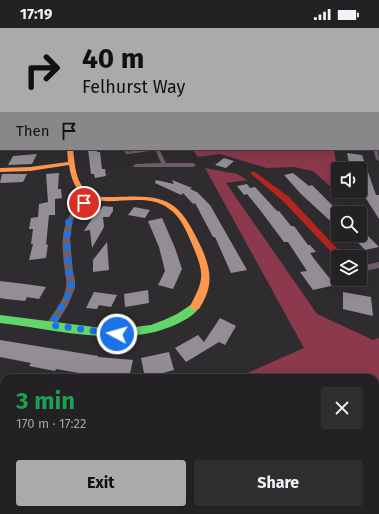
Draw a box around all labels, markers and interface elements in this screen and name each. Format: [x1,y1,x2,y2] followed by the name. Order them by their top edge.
[20,5,52,23] text: 17:19
[82,42,145,75] text: 40 m
[16,44,68,96] icon: right
[82,76,185,98] text: Felhurst Way
[58,120,80,142] icon: arrive
[16,122,50,140] text: Then
[331,162,367,286] map controls
[331,162,367,198] button: sound
[67,186,101,220] pin
[73,192,95,214] icon: arrive
[331,206,367,242] button: search
[331,250,367,286] button: layers
[96,313,138,355] position arrow
[16,387,75,415] text: 3 min
[321,387,363,429] button: close
[16,416,87,431] text: 170 m · 17:22
[16,460,186,506] button: Exit
[194,460,363,506] button: Share

